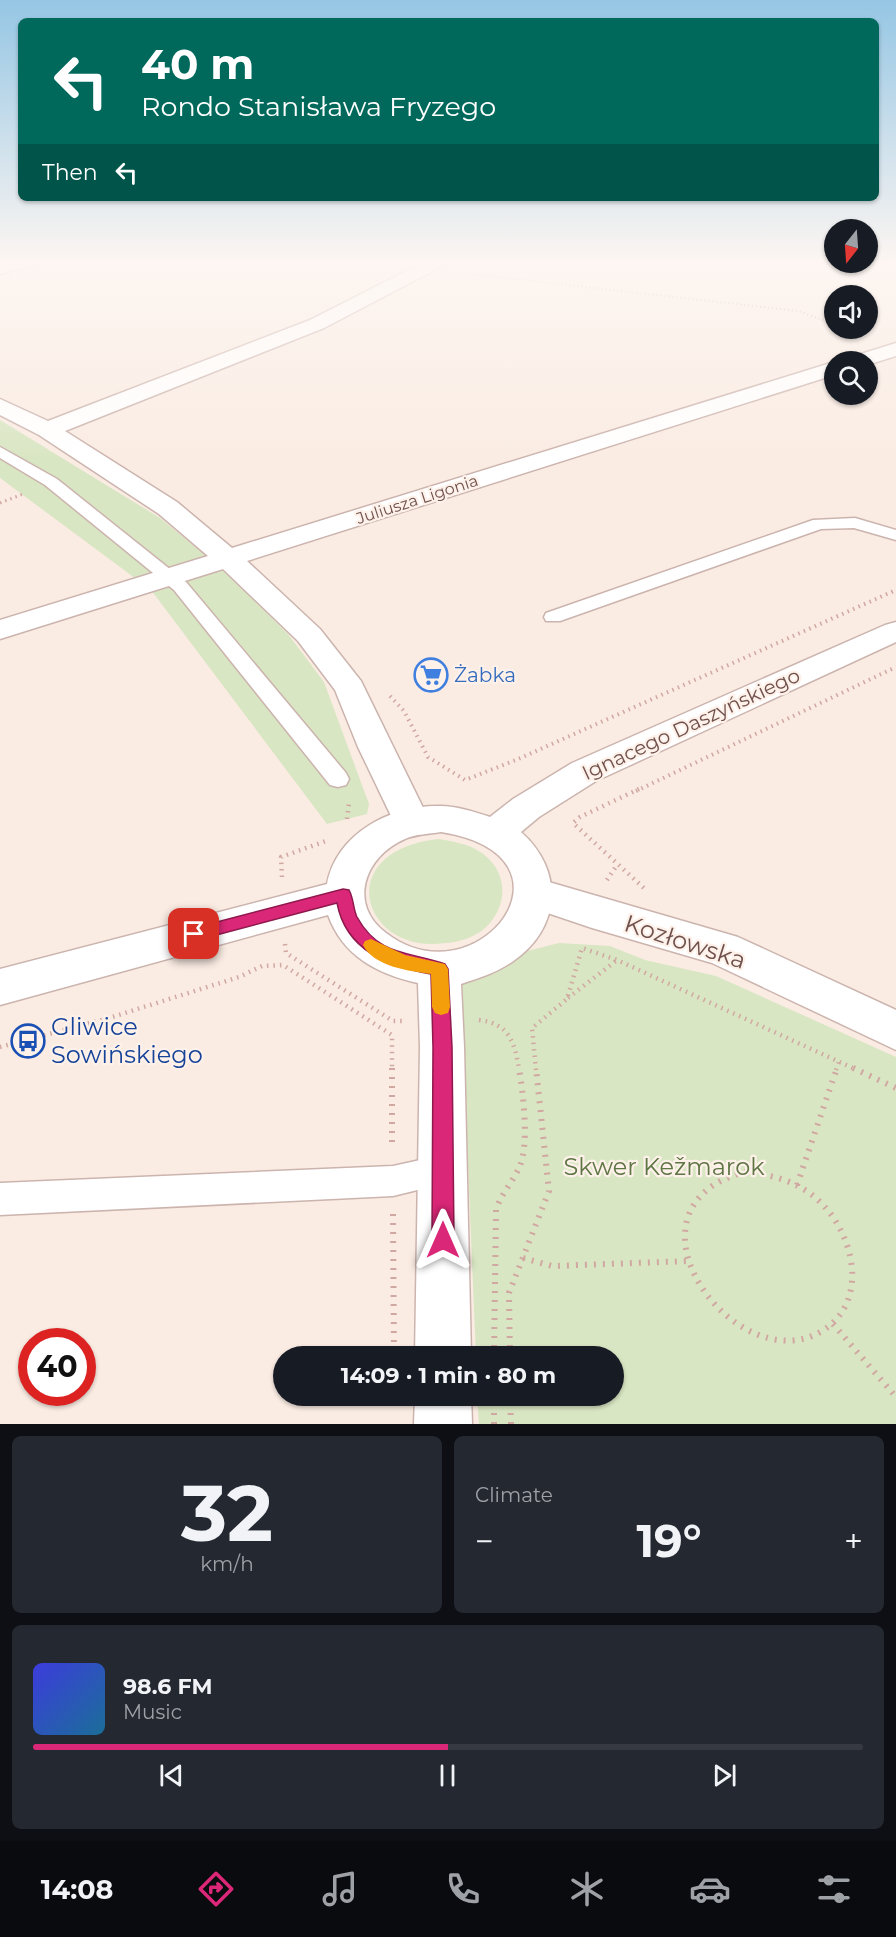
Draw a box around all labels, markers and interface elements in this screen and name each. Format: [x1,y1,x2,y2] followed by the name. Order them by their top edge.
[141,38,254,90] text: 40 m
[42,42,120,120] icon: left
[141,90,496,123] text: Rondo Stanisława Fryzego
[110,156,143,189] icon: left
[42,159,98,186] text: Then
[824,219,878,273] north arrow
[824,219,878,405] map controls
[824,285,878,339] button: sound
[824,351,878,405] button: search
[353,471,480,528] street label: Juliusza Ligonia
[413,657,449,693] supermarket icon: Żabka
[454,663,516,687] place label: Żabka
[578,663,804,785] street label: Ignacego Daszyńskiego
[168,908,219,959] pin
[621,908,750,975] street label: Kozłowska
[177,917,210,950] icon: arrive
[51,1012,203,1069] place label: Gliwice Sowińskiego
[10,1023,46,1059] bus stop icon: Gliwice Sowińskiego
[563,1152,765,1181] park label: Skwer Kežmarok
[411,1208,475,1272] position arrow
[18,1328,96,1406] speed limit sign: 40
[341,1362,556,1389] text: 14:09 · 1 min · 80 m
[181,1465,273,1561] text: 32
[475,1483,553,1507] text: Climate
[636,1513,702,1568] text: 19°
[475,1521,494,1561] text: −
[844,1521,863,1561] text: +
[200,1552,254,1576] text: km/h
[123,1673,213,1700] text: 98.6 FM
[123,1700,182,1724] text: Music
[155,1759,188,1792] icon: previous
[431,1759,464,1792] icon: pause
[708,1759,741,1792] icon: next
[195,1868,237,1910] icon: directions
[319,1868,361,1910] icon: music
[442,1868,484,1910] icon: phone
[566,1868,608,1910] icon: climate
[689,1868,731,1910] icon: car
[813,1868,855,1910] icon: filters
[41,1873,113,1906] text: 14:08

